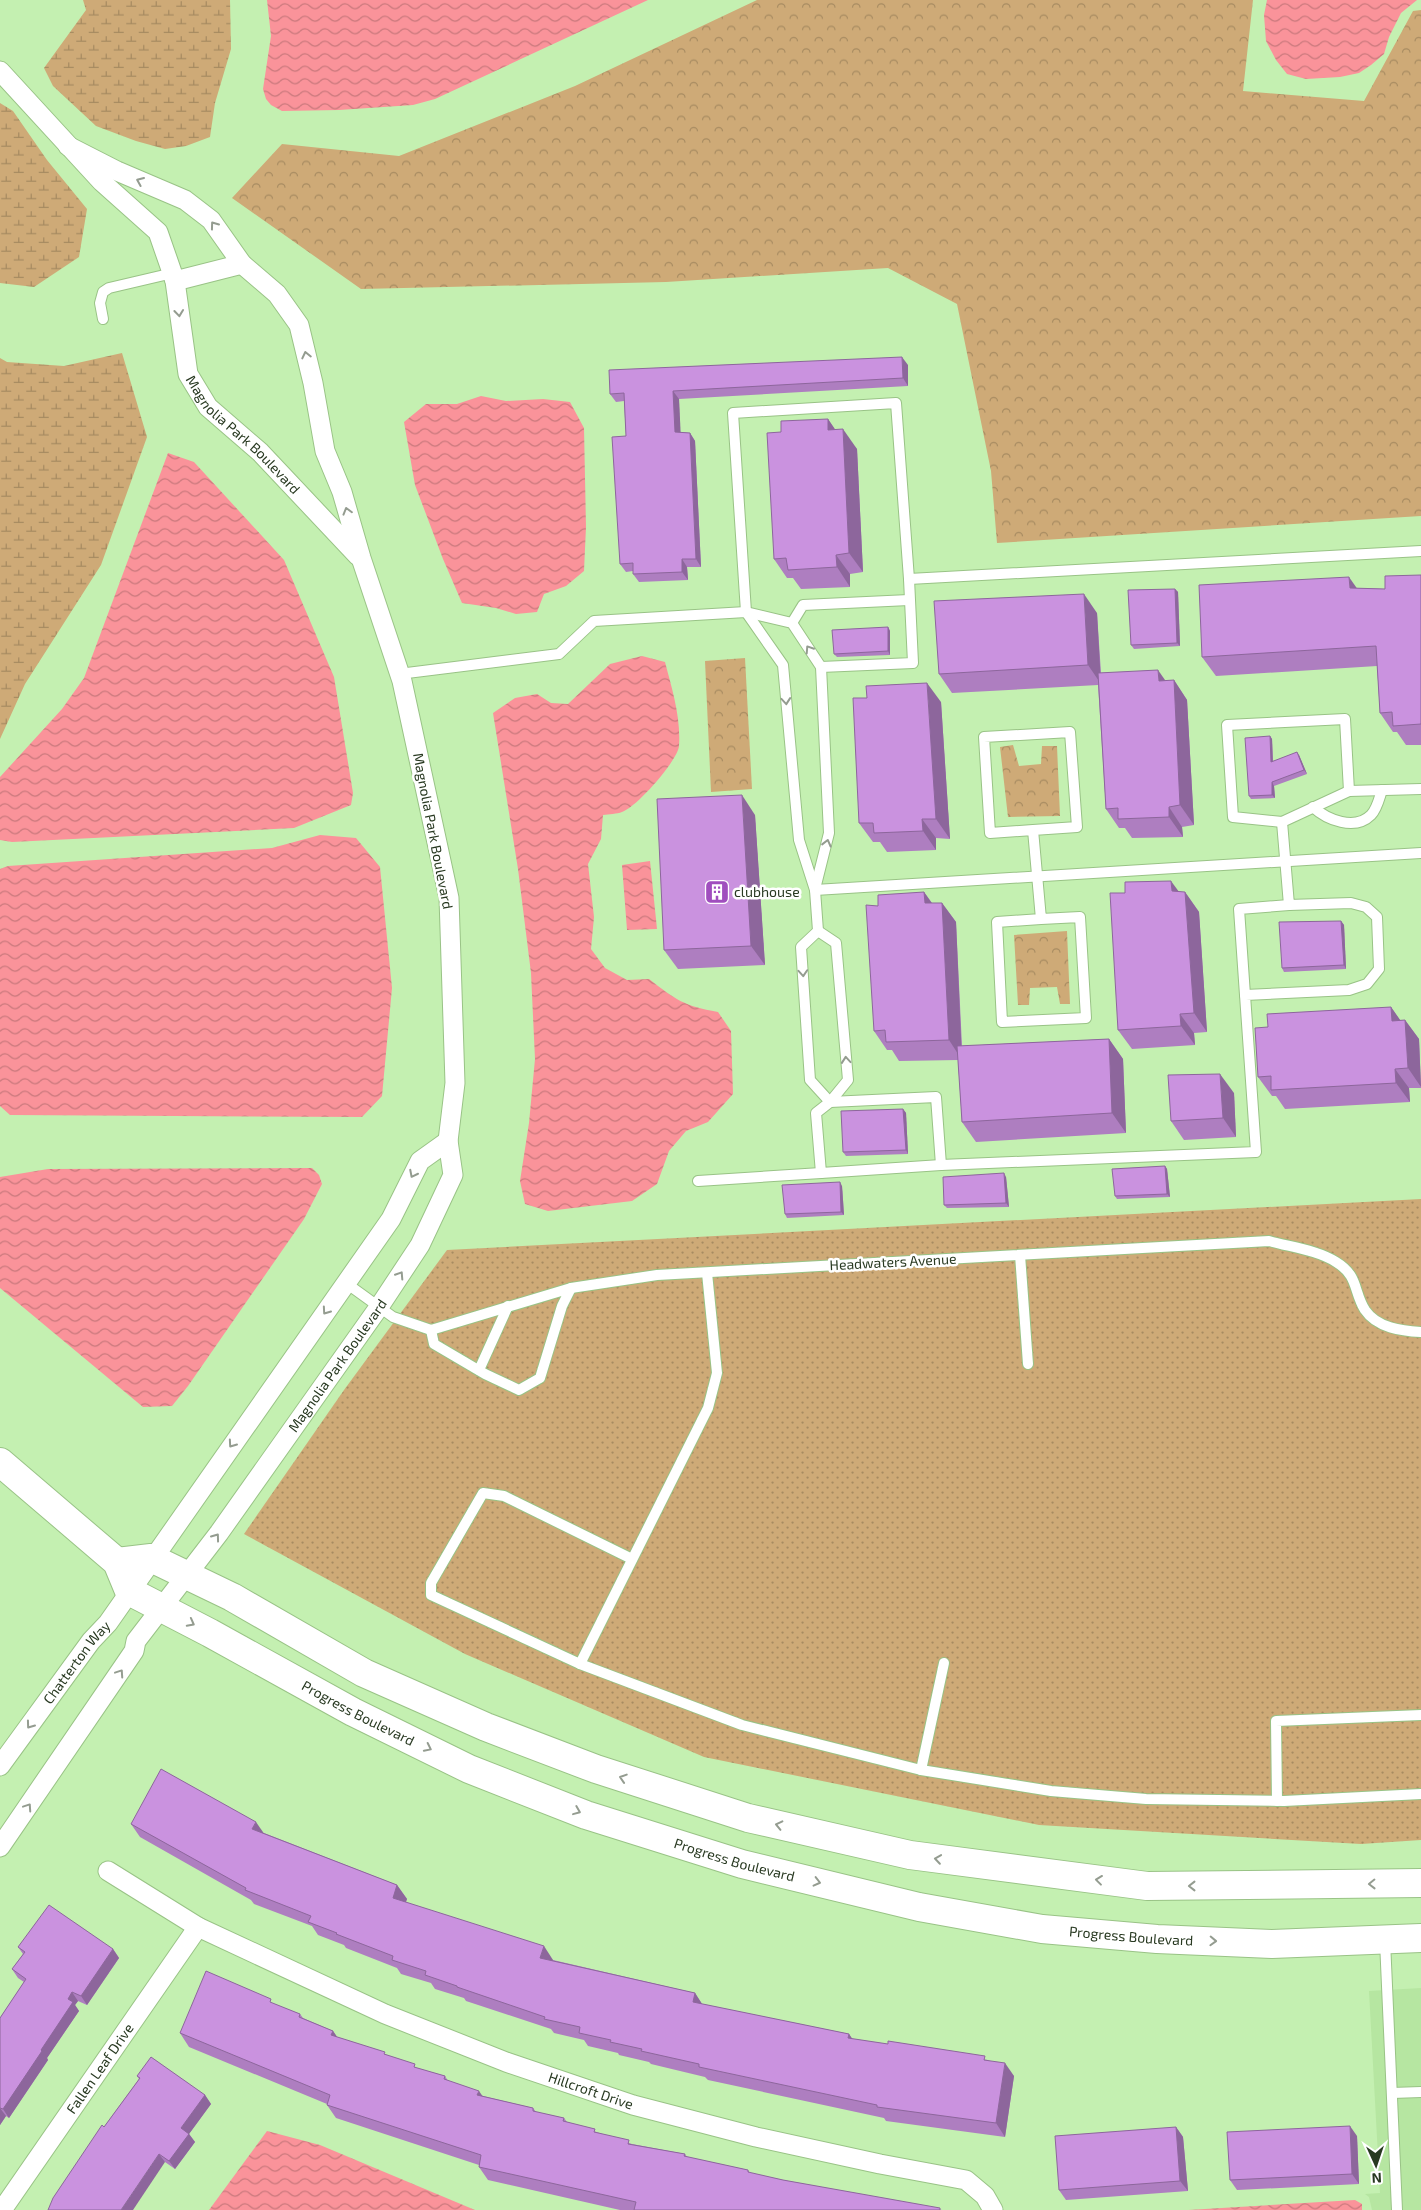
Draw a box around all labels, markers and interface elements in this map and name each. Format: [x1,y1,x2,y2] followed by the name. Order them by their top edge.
[136,176,145,187] one-way arrow
[211,221,220,231] one-way arrow
[173,309,184,317] one-way arrow
[301,350,312,359] one-way arrow
[183,372,304,497] street label: Magnolia Park Boulevard
[343,508,353,516] one-way arrow
[806,646,815,655] one-way arrow
[780,698,791,706] one-way arrow
[410,751,457,910] street label: Magnolia Park Boulevard
[821,838,832,847] one-way arrow
[704,879,730,905] building icon: clubhouse
[734,883,800,900] place label: clubhouse
[797,969,808,977] one-way arrow
[841,1055,852,1063] one-way arrow
[409,1169,419,1178] one-way arrow
[829,1250,957,1273] street label: Headwaters Avenue
[394,1271,404,1280] one-way arrow
[284,1296,390,1435] street label: Magnolia Park Boulevard
[323,1305,332,1315] one-way arrow
[229,1438,238,1447] one-way arrow
[210,1533,219,1542] one-way arrow
[39,1617,114,1707] street label: Chatterton Way
[186,1617,195,1627] one-way arrow
[113,1669,123,1678] one-way arrow
[299,1676,417,1749] street label: Progress Boulevard
[27,1719,36,1729] one-way arrow
[422,1742,431,1752] one-way arrow
[620,1773,628,1783] one-way arrow
[22,1803,31,1813] one-way arrow
[572,1805,581,1815] one-way arrow
[774,1820,783,1831] one-way arrow
[672,1834,797,1885] street label: Progress Boulevard
[933,1854,941,1865] one-way arrow
[1094,1875,1102,1886] one-way arrow
[812,1876,821,1887] one-way arrow
[1368,1879,1376,1889] one-way arrow
[1188,1881,1196,1891] one-way arrow
[1068,1922,1194,1949] street label: Progress Boulevard
[1209,1936,1217,1946] one-way arrow
[62,2020,137,2117] street label: Fallen Leaf Drive
[546,2068,636,2112] street label: Hillcroft Drive
[1351,2140,1401,2190] north arrow
[1371,2170,1382,2187] text: N

